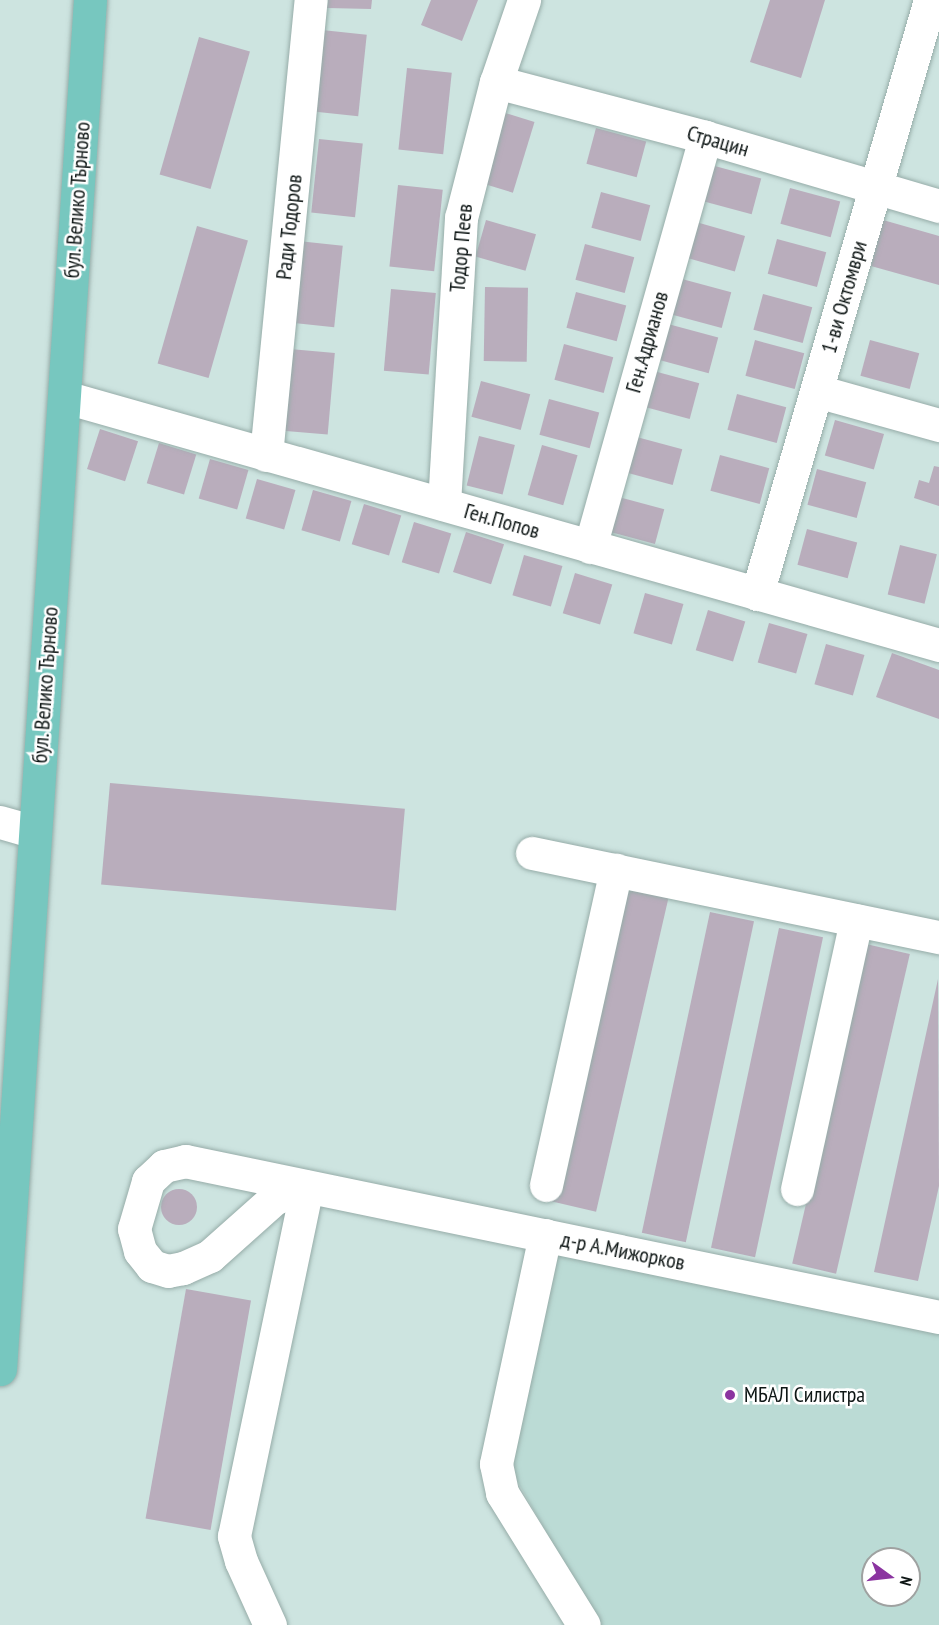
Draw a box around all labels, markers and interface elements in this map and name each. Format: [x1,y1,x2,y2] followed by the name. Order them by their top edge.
[58,120,96,280] street label: бул. Велико Търново
[684,120,752,162] street label: Страцин
[270,173,308,281] street label: Ради Тодоров
[444,203,478,293] street label: Тодор Пеев
[815,238,873,356] street label: 1-ви Октомври
[620,288,674,396] street label: Ген.Адрианов
[461,498,543,544] street label: Ген.Попов
[26,605,64,765] street label: бул. Велико Търново
[559,1226,687,1276] street label: д-р А.Мижорков
[744,1382,865,1408] place label: МБАЛ Силистра
[721,1386,739,1404] marker: МБАЛ Силистра
[861,1547,921,1607] north arrow
[896,1574,917,1588] text: N

